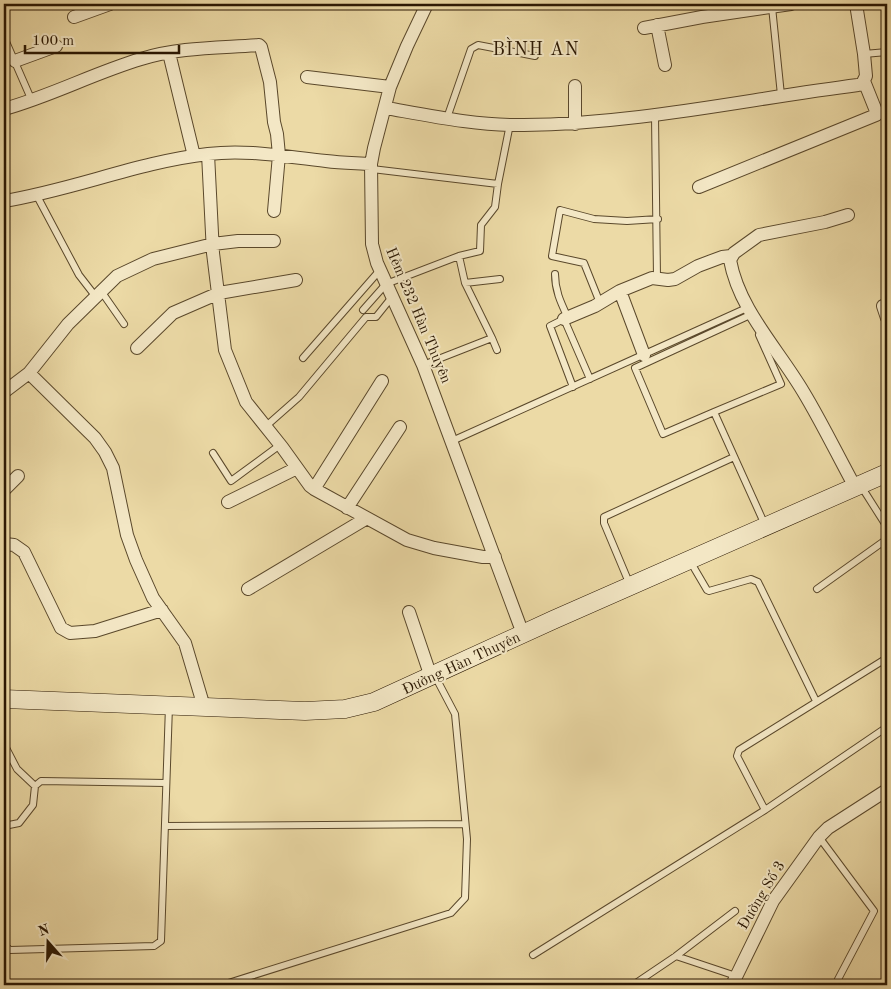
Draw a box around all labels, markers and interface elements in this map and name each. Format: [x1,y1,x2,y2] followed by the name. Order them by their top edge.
[25,22,179,54] scale bar
[32,34,74,49] text: 100 m
[492,37,580,59] district label: BÌNH AN
[382,245,453,386] street label: Hẻm 232 Hàn Thuyên
[400,630,523,698] street label: Đường Hàn Thuyên
[735,858,789,933] street label: Đường Số 3
[22,916,72,966] north arrow
[36,922,52,939] text: N

